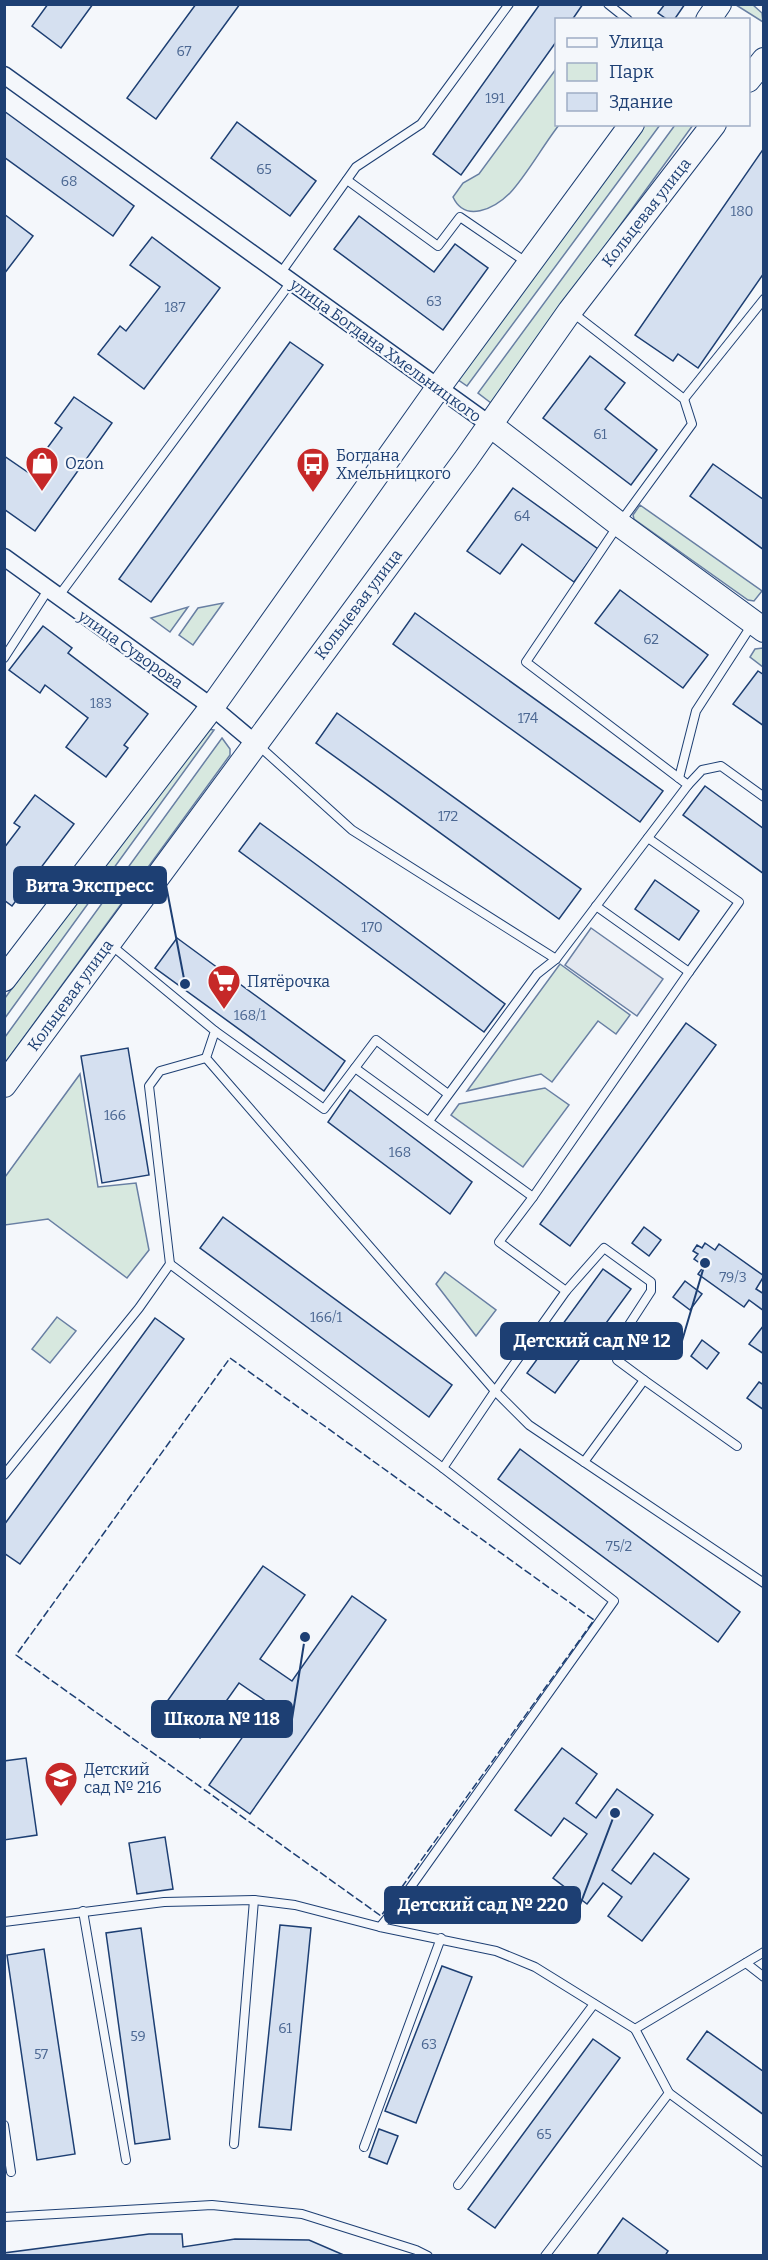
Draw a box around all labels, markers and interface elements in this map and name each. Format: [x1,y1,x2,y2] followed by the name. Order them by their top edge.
[555,18,750,126] legend
[609,31,664,53] text: Улица
[176,43,192,60] house number: 67
[609,61,654,83] text: Парк
[485,90,505,107] house number: 191
[609,91,673,113] text: Здание
[598,154,695,271] street label: Кольцевая улица
[256,161,272,178] house number: 65
[61,173,77,190] house number: 68
[730,203,754,220] house number: 180
[286,274,485,426] street label: улица Богдана Хмельницкого
[426,293,442,310] house number: 63
[164,299,186,316] house number: 187
[593,426,607,443] house number: 61
[24,445,60,492] shop icon: Ozon
[295,446,331,493] bus stop icon: Богдана Хмельницкого
[336,446,451,483] place label: Богдана Хмельницкого
[65,454,104,473] place label: Ozon
[514,508,530,525] house number: 64
[311,545,406,663] street label: Кольцевая улица
[74,606,187,693] street label: улица Суворова
[643,631,659,648] house number: 62
[90,695,112,712] house number: 183
[518,710,538,727] house number: 174
[438,808,458,825] house number: 172
[14,867,166,903] callout: Вита Экспресс
[26,875,154,897] text: Вита Экспресс
[361,919,383,936] house number: 170
[24,936,117,1055] street label: Кольцевая улица
[206,963,242,1010] supermarket icon: Пятёрочка
[247,972,330,991] place label: Пятёрочка
[234,1007,267,1024] house number: 168/1
[104,1107,126,1124] house number: 166
[389,1144,411,1161] house number: 168
[719,1269,747,1286] house number: 79/3
[310,1309,342,1326] house number: 166/1
[501,1323,682,1359] callout: Детский сад № 12
[513,1330,671,1352] text: Детский сад № 12
[606,1538,632,1555] house number: 75/2
[152,1701,292,1737] callout: Школа № 118
[164,1708,280,1730] text: Школа № 118
[43,1760,79,1807] school or university icon: Детский сад № 216
[84,1760,162,1797] place label: Детский сад № 216
[385,1887,580,1923] callout: Детский сад № 220
[398,1894,568,1916] text: Детский сад № 220
[278,2020,292,2037] house number: 61
[130,2028,146,2045] house number: 59
[421,2036,437,2053] house number: 63
[34,2046,48,2063] house number: 57
[536,2126,552,2143] house number: 65

